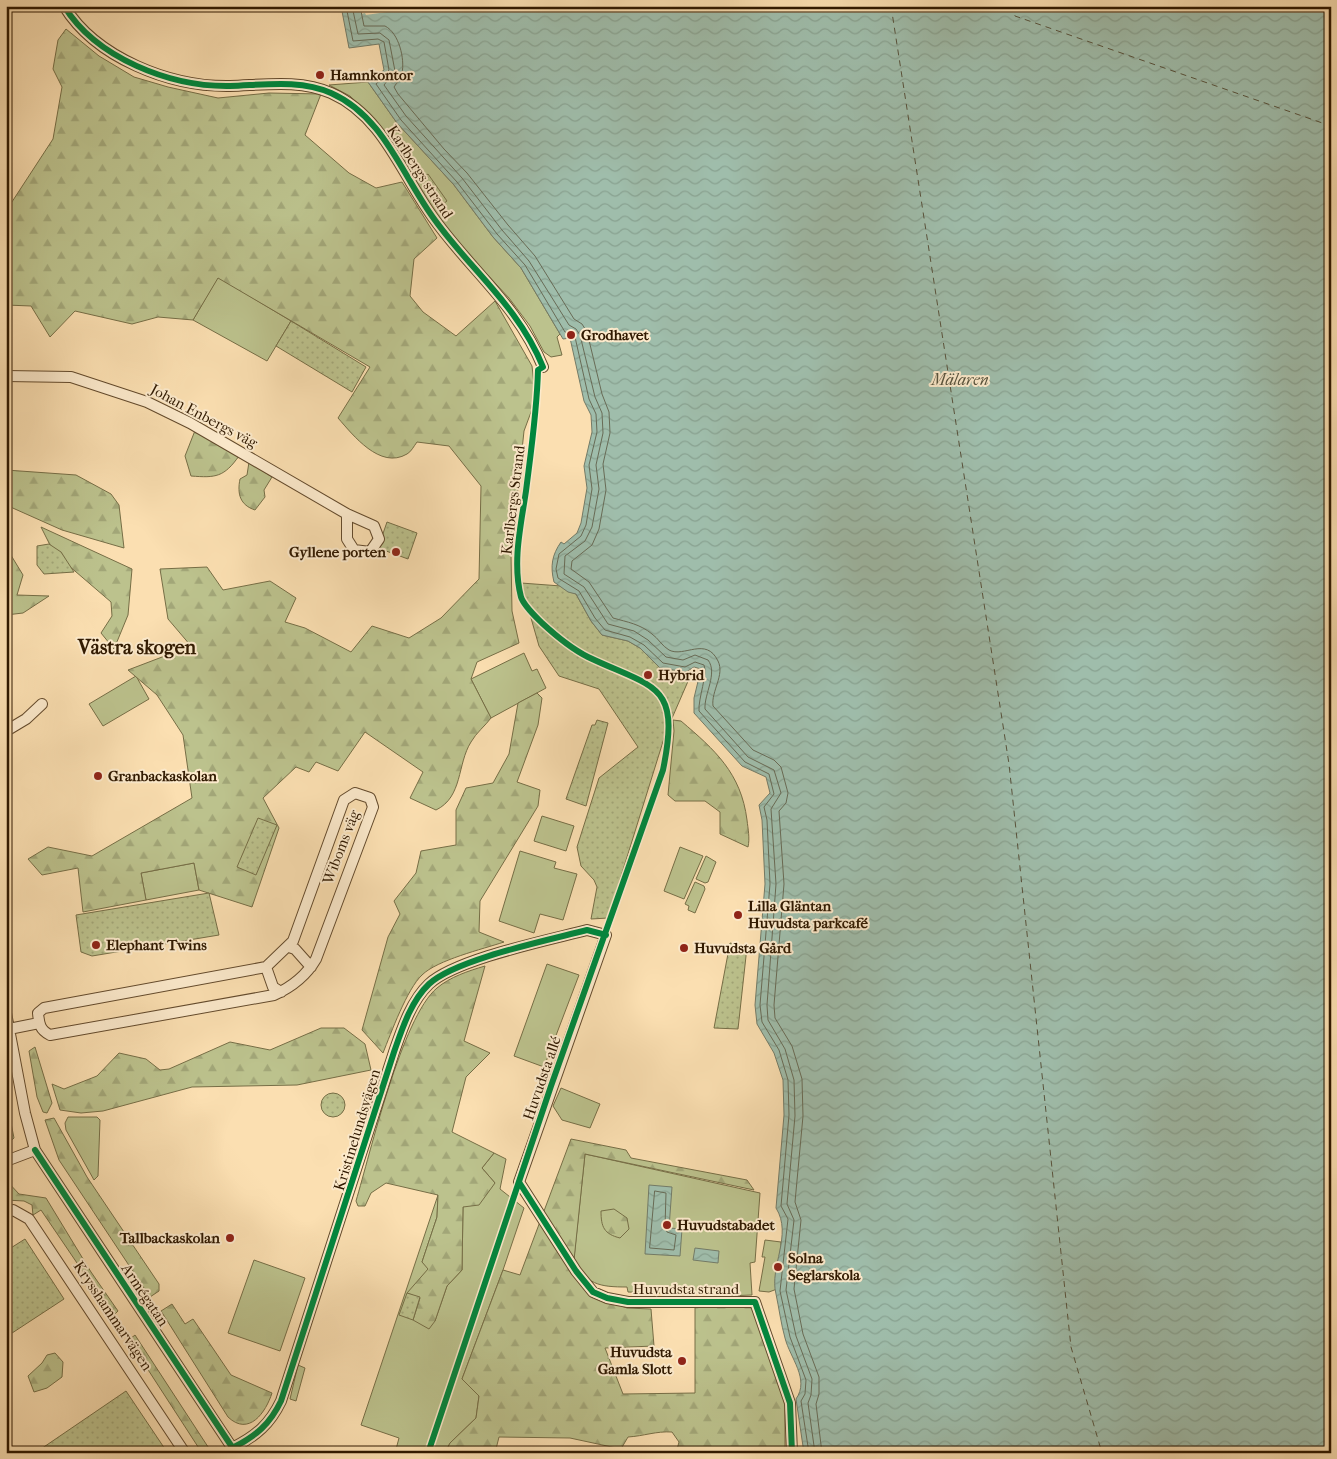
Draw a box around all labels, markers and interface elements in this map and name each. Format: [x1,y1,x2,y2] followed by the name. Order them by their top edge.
[330,66,413,84] place label: Hamnkontor
[314,69,326,81] marker: Hamnkontor
[383,122,457,223] street label: Karlbergs strand
[581,326,649,344] place label: Grodhavet
[565,329,577,341] marker: Grodhavet
[930,370,989,389] water label: Mälaren
[147,380,261,452] street label: Johan Enbergs väg
[497,444,529,556] street label: Karlbergs Strand
[289,543,386,561] place label: Gyllene porten
[390,546,402,558] marker: Gyllene porten
[77,636,197,659] district label: Västra skogen
[658,666,705,684] place label: Hybrid
[642,669,654,681] marker: Hybrid
[108,767,217,785] place label: Granbackaskolan
[92,770,104,782] marker: Granbackaskolan
[318,806,364,888] street label: Wiboms väg
[748,897,868,932] place label: Lilla Gläntan Huvudsta parkcafé
[732,909,744,921] marker: Lilla Gläntan Huvudsta parkcafé
[106,936,207,954] place label: Elephant Twins
[90,939,102,951] marker: Elephant Twins
[694,939,792,957] place label: Huvudsta Gård
[678,942,690,954] marker: Huvudsta Gård
[519,1033,565,1122] street label: Huvudsta allé
[330,1067,384,1193] street label: Kristinelundsvägen
[677,1216,775,1234] place label: Huvudstabadet
[661,1219,673,1231] marker: Huvudstabadet
[119,1229,220,1247] place label: Tallbackaskolan
[224,1232,236,1244] marker: Tallbackaskolan
[788,1249,861,1284] place label: Solna Seglarskola
[70,1258,156,1374] street label: Krysshammarvägen
[117,1259,173,1330] street label: Armégatan
[772,1261,784,1273] marker: Solna Seglarskola
[633,1280,740,1298] street label: Huvudsta strand
[598,1343,673,1378] place label: Huvudsta Gamla Slott
[676,1355,688,1367] marker: Huvudsta Gamla Slott

